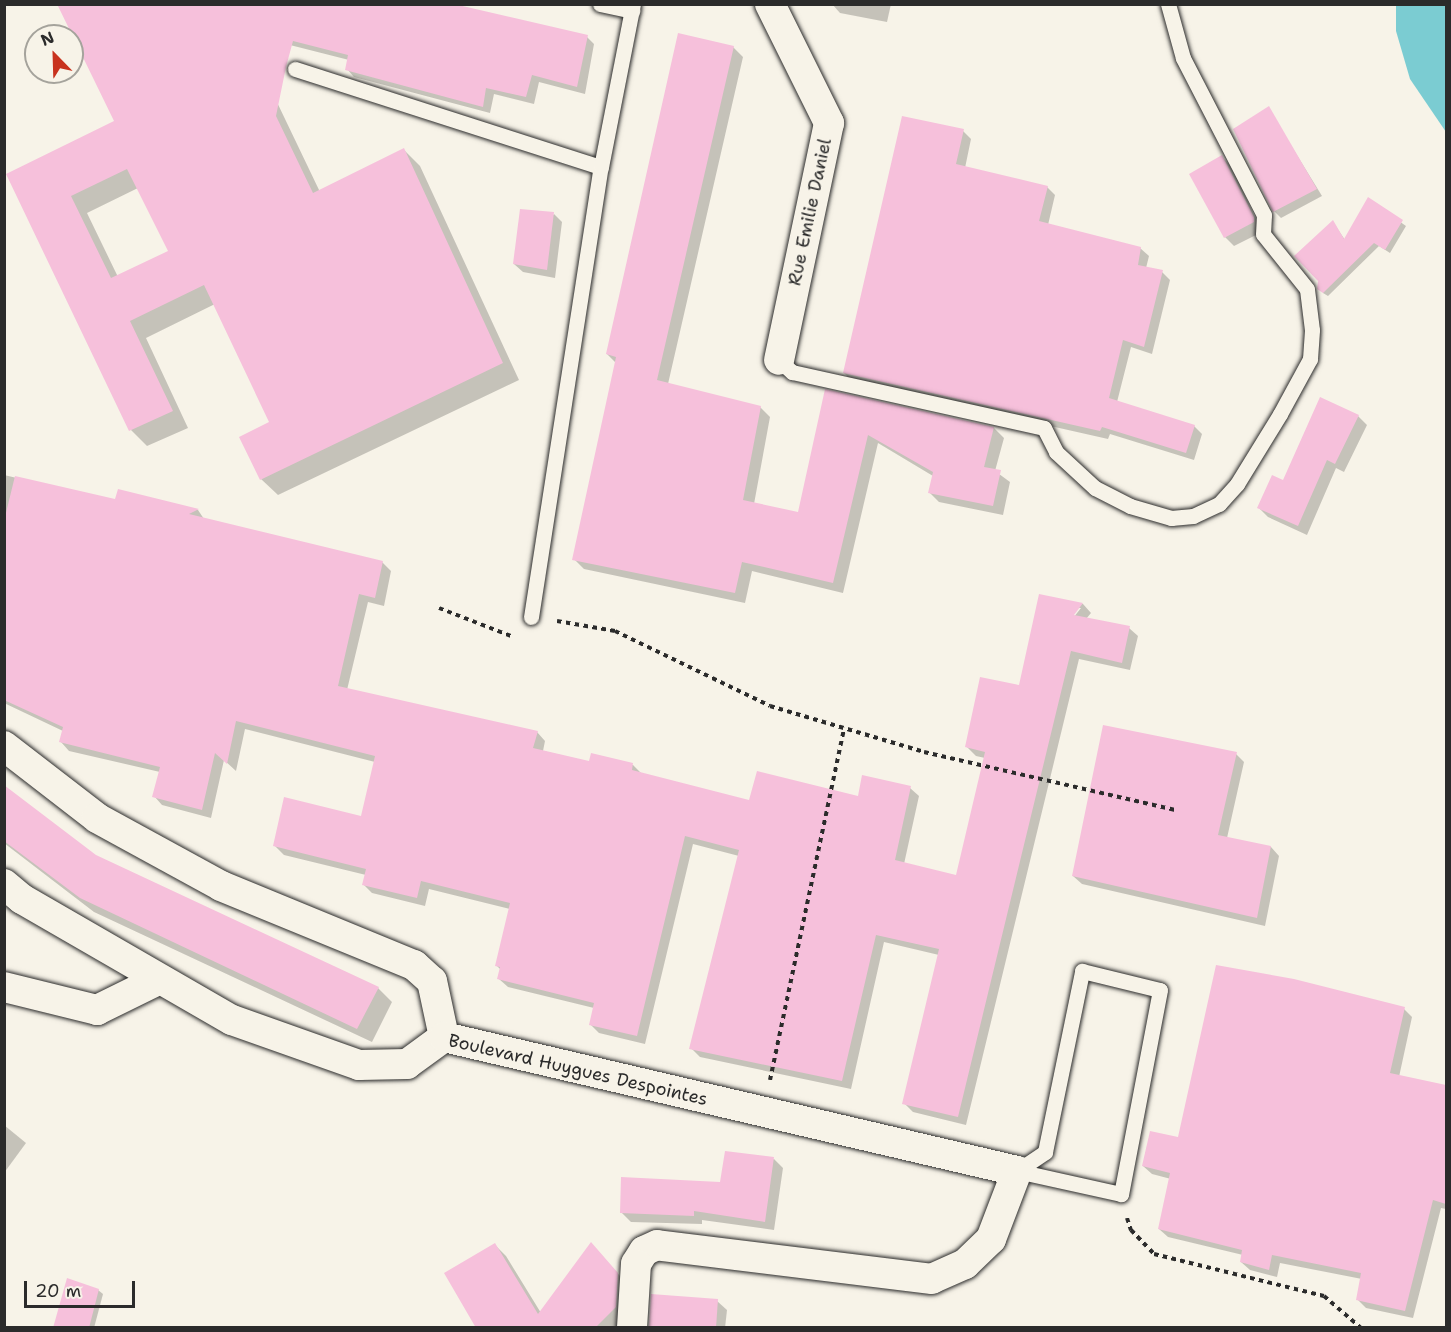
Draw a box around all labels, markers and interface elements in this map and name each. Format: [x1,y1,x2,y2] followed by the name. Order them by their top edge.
[24,24,84,84] north arrow
[38,27,57,51] text: N
[784,136,836,288] street label: Rue Emilie Daniel
[446,1030,710,1110] street label: Boulevard Huygues Despointes
[27,1269,138,1307] scale bar
[35,1279,81,1303] text: 20 m

